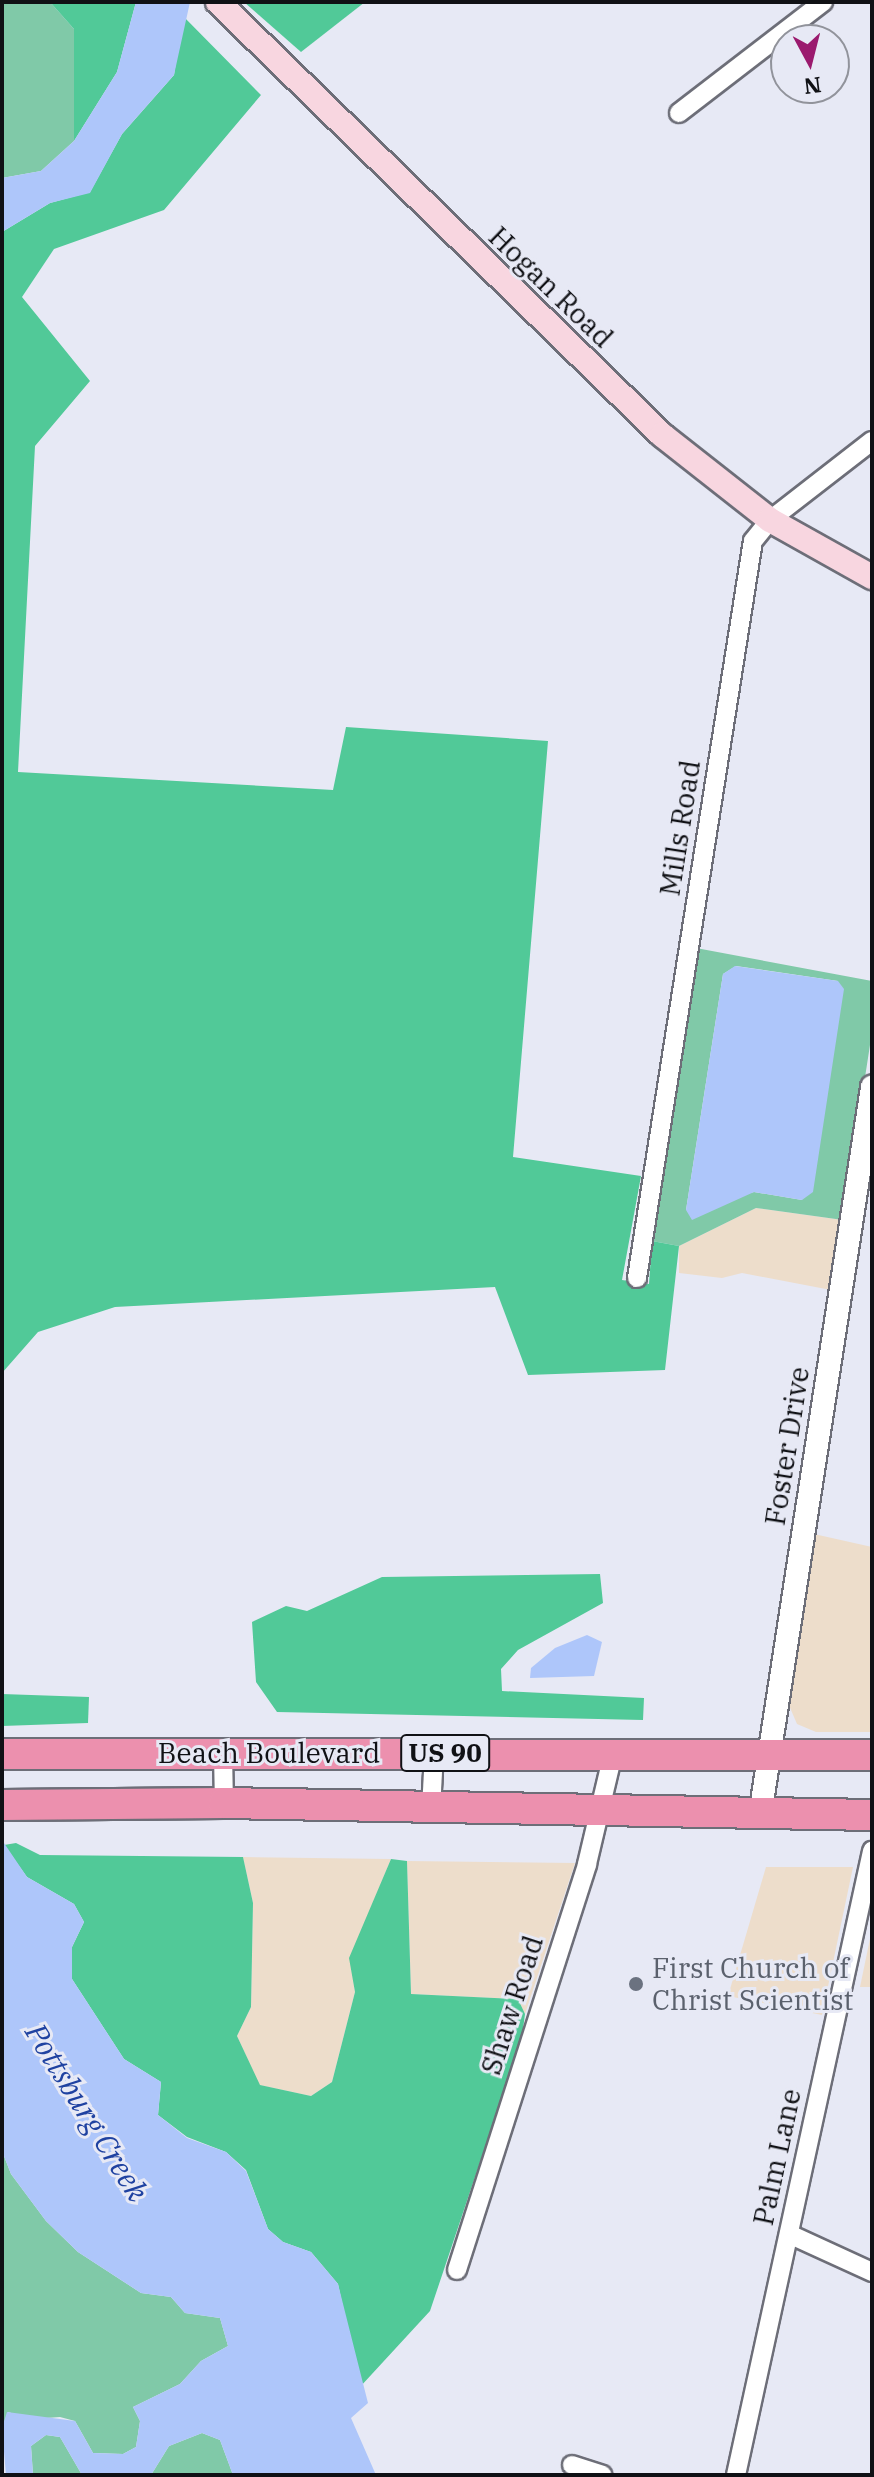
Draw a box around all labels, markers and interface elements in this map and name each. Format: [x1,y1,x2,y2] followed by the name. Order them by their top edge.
[770,24,850,104] north arrow
[802,71,823,102] text: N
[482,220,620,354] street label: Hogan Road
[653,758,707,898] street label: Mills Road
[758,1364,816,1528] street label: Foster Drive
[399,1731,491,1775] road number: US 90
[158,1736,380,1770] street label: Beach Boulevard
[474,1931,550,2079] street label: Shaw Road
[652,1951,853,2017] place label: First Church of Christ Scientist
[627,1975,645,1993] marker: First Church of Christ Scientist
[18,2016,156,2208] water label: Pottsburg Creek
[746,2086,808,2228] street label: Palm Lane

